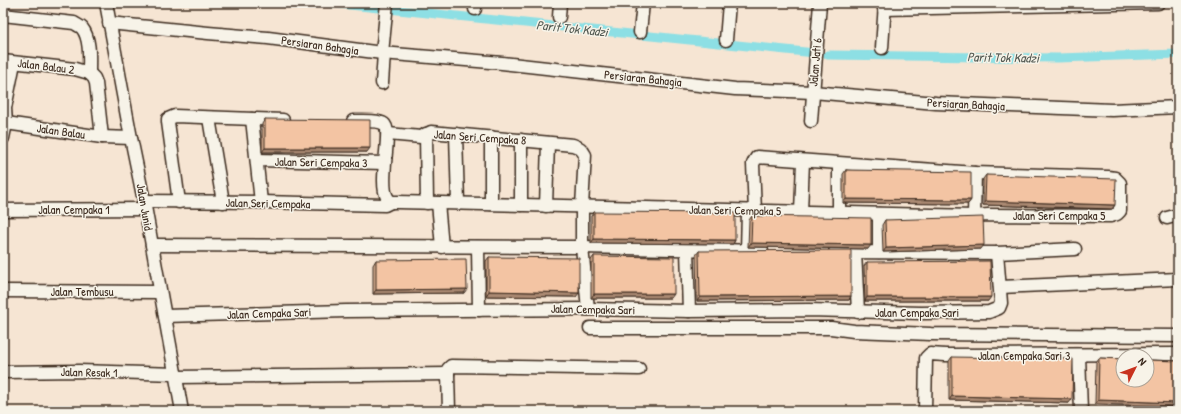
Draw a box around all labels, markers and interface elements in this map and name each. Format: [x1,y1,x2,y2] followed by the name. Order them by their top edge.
[535,15,610,41] water label: Parit Tok Kadzi
[280,31,360,59] street label: Persiaran Bahagia
[804,37,826,87] street label: Jalan Jati 6
[967,47,1040,67] water label: Parit Tok Kadzi
[17,54,76,78] street label: Jalan Balau 2
[603,65,683,91] street label: Persiaran Bahagia
[927,93,1006,115] street label: Persiaran Bahagia
[36,119,86,143] street label: Jalan Balau
[433,125,527,149] street label: Jalan Seri Cempaka 8
[274,153,368,171] street label: Jalan Seri Cempaka 3
[133,182,158,232] street label: Jalan Junid
[226,194,311,212] street label: Jalan Seri Cempaka
[38,201,110,218] street label: Jalan Cempaka 1
[689,201,781,219] street label: Jalan Seri Cempaka 5
[1013,207,1105,224] street label: Jalan Seri Cempaka 5
[51,283,114,300] street label: Jalan Tembusu
[551,300,635,318] street label: Jalan Cempaka Sari
[226,303,312,323] street label: Jalan Cempaka Sari
[875,304,959,321] street label: Jalan Cempaka Sari
[978,347,1070,364] street label: Jalan Cempaka Sari 3
[1115,348,1155,388] north arrow
[1135,354,1150,368] text: N
[60,363,118,381] street label: Jalan Resak 1

